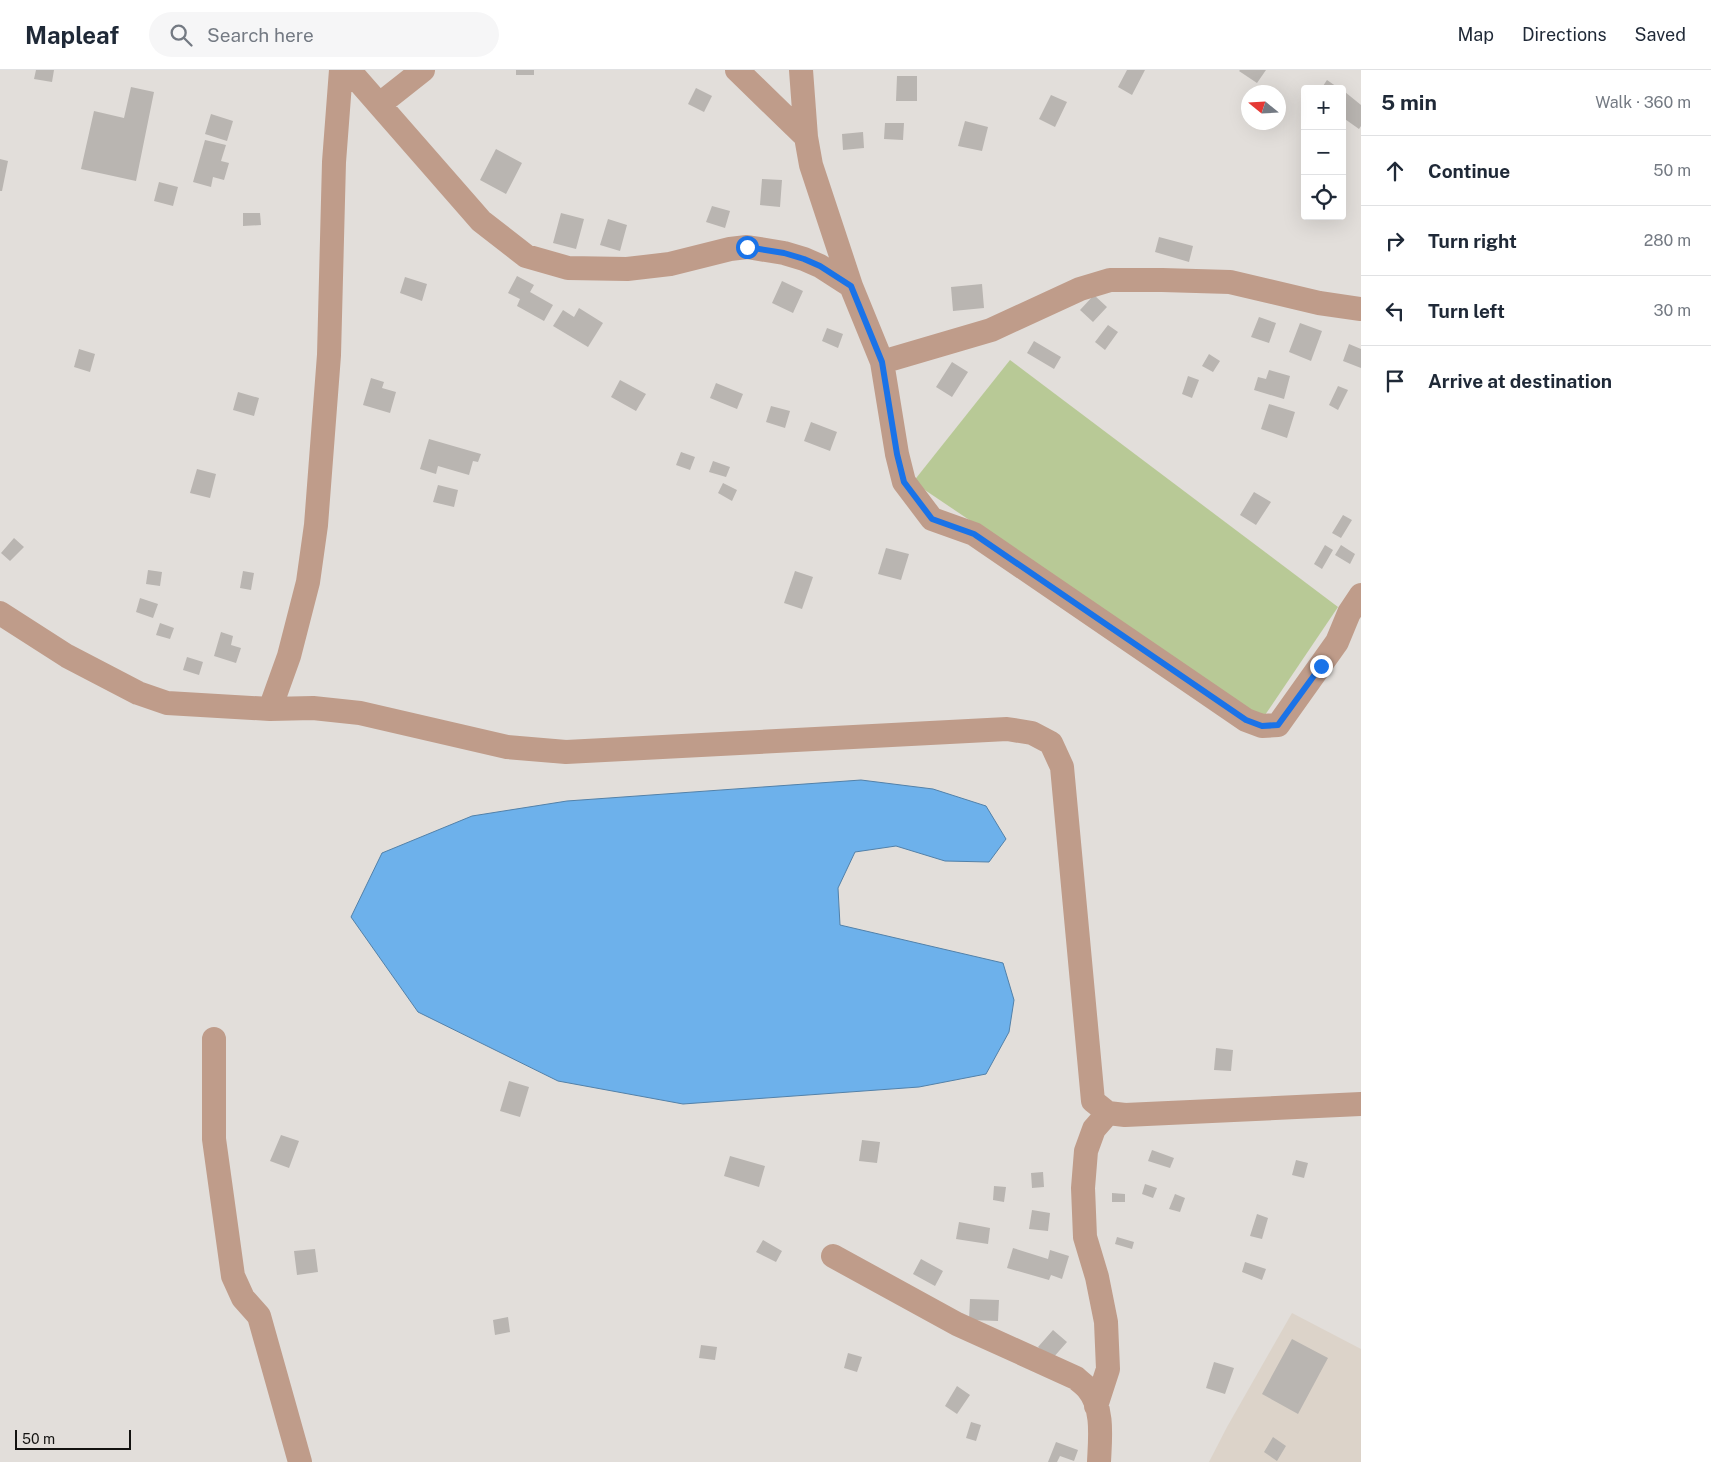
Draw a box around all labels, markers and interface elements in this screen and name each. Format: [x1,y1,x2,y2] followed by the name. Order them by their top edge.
[149,12,499,57] search box
[25,21,119,49] text: Mapleaf
[167,21,195,49] icon: search
[207,24,314,46] text: Search here
[1457,24,1494,45] text: Map
[1522,24,1607,45] text: Directions
[1635,24,1686,45] text: Saved
[1241,85,1286,130] north arrow
[1301,85,1346,220] map controls
[1301,85,1346,130] button: +
[1381,90,1437,115] text: 5 min
[1595,93,1691,112] text: Walk · 360 m
[1301,130,1346,175] button: −
[1381,157,1409,185] icon: ahead
[1428,160,1510,182] text: Continue
[1653,161,1691,180] text: 50 m
[1301,175,1346,220] button: locate
[1381,227,1409,255] icon: right
[1428,230,1517,252] text: Turn right
[1644,231,1691,250] text: 280 m
[736,236,759,259] route start
[1381,297,1409,325] icon: left
[1428,300,1505,322] text: Turn left
[1654,301,1691,320] text: 30 m
[1381,367,1409,395] icon: arrive
[1428,370,1612,392] text: Arrive at destination
[1310,655,1333,678] route end
[15,1427,131,1450] scale bar
[22,1431,55,1447] text: 50 m

